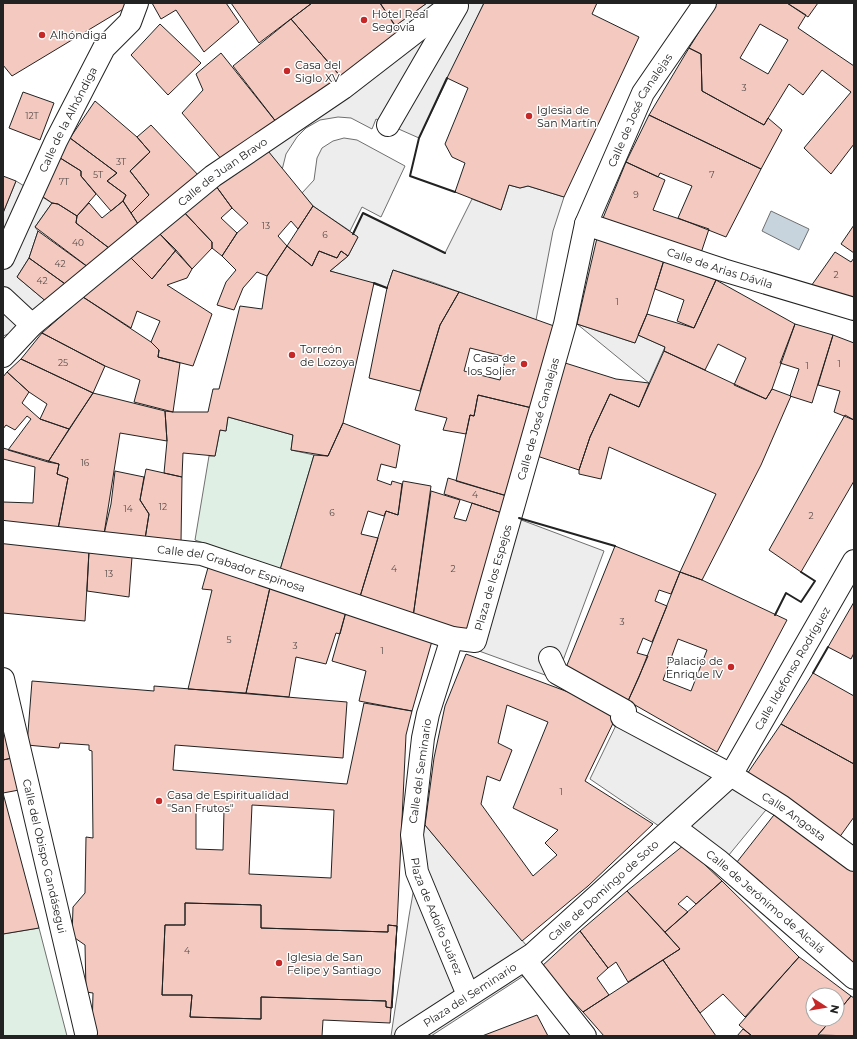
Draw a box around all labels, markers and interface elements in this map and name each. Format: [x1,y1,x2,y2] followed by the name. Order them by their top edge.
[372,7,428,34] place label: Hotel Real Segovia
[359,15,369,25] marker: Hotel Real Segovia
[50,28,107,42] place label: Alhóndiga
[37,30,47,40] marker: Alhóndiga
[605,50,676,169] street label: Calle de José Canalejas
[295,58,341,85] place label: Casa del Siglo XV
[36,64,100,174] street label: Calle de la Alhóndiga
[282,66,292,76] marker: Casa del Siglo XV
[741,82,747,93] house number: 3
[537,103,597,130] place label: Iglesia de San Martín
[25,110,40,121] house number: 12T
[524,111,534,121] marker: Iglesia de San Martín
[175,134,270,209] street label: Calle de Juan Bravo
[116,156,127,167] house number: 3T
[93,169,104,180] house number: 5T
[709,169,715,180] house number: 7
[59,176,70,187] house number: 7T
[633,189,639,200] house number: 9
[262,220,270,231] house number: 13
[322,229,328,240] house number: 6
[72,237,84,248] house number: 40
[665,245,775,291] street label: Calle de Arias Dávila
[54,258,66,269] house number: 42
[833,269,839,280] house number: 2
[36,275,48,286] house number: 42
[615,296,619,307] house number: 1
[300,342,355,369] place label: Torreón de Lozoya
[287,350,297,360] marker: Torreón de Lozoya
[467,351,516,378] place label: Casa de los Solier
[514,355,562,482] street label: Calle de José Canalejas
[58,357,68,368] house number: 25
[837,358,841,369] house number: 1
[519,359,529,369] marker: Casa de los Solier
[805,360,809,371] house number: 1
[81,457,90,468] house number: 16
[472,489,478,500] house number: 4
[159,501,167,512] house number: 12
[123,503,133,514] house number: 14
[329,507,335,518] house number: 6
[808,510,814,521] house number: 2
[471,522,515,632] street label: Plaza de los Espejos
[156,542,307,595] street label: Calle del Grabador Espinosa
[391,563,397,574] house number: 4
[450,563,456,574] house number: 2
[105,568,113,579] house number: 13
[751,604,833,733] street label: Calle Ildefonso Rodríguez
[619,616,625,627] house number: 3
[226,634,232,645] house number: 5
[292,640,298,651] house number: 3
[380,645,384,656] house number: 1
[666,654,723,681] place label: Palacio de Enrique IV
[726,662,736,672] marker: Palacio de Enrique IV
[406,718,434,824] street label: Calle del Seminario
[20,778,69,935] street label: Calle del Obispo Gandásegui
[559,786,563,797] house number: 1
[167,788,289,815] place label: Casa de Espiritualidad "San Frutos"
[759,789,829,844] street label: Calle Angosta
[154,796,164,806] marker: Casa de Espiritualidad "San Frutos"
[545,837,662,944] street label: Calle de Domingo de Soto
[703,847,828,956] street label: Calle de Jerónimo de Alcalá
[408,856,466,977] street label: Plaza de Adolfo Suárez
[184,945,190,956] house number: 4
[287,950,381,977] place label: Iglesia de San Felipe y Santiago
[274,958,284,968] marker: Iglesia de San Felipe y Santiago
[420,959,519,1030] street label: Plaza del Seminario
[805,987,845,1027] north arrow
[827,1003,843,1015] text: N

